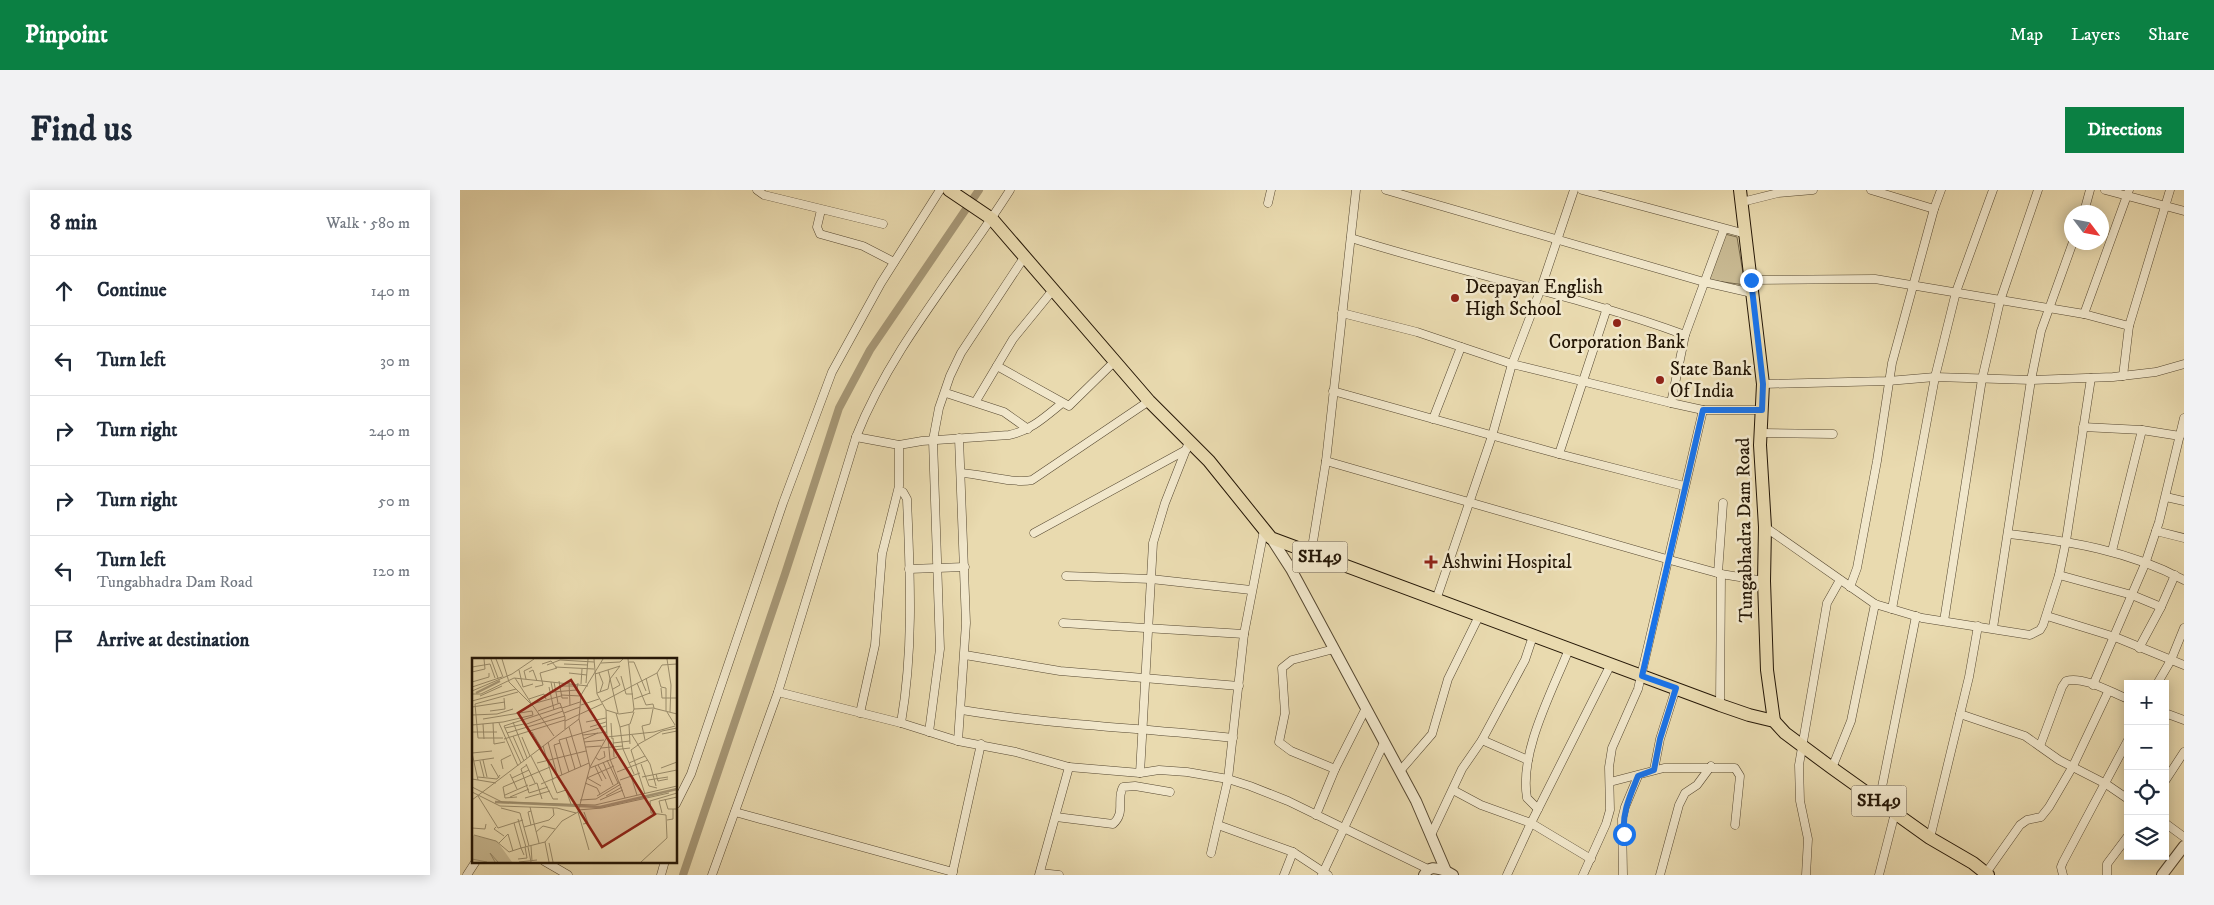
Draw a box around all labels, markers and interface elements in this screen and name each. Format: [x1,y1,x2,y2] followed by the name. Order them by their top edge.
[25,20,108,50] text: Pinpoint
[2010,24,2043,46] text: Map
[2071,24,2120,46] text: Layers
[2148,24,2189,46] text: Share
[2065,107,2184,153] button: Directions
[30,108,132,152] text: Find us
[2064,205,2109,250] north arrow
[50,210,97,236] text: 8 min
[326,213,410,233] text: Walk · 580 m
[1740,269,1763,292] route end
[1465,276,1603,321] place label: Deepayan English High School
[50,277,78,305] icon: ahead
[97,279,167,302] text: Continue
[371,281,410,301] text: 140 m
[1449,292,1461,304] marker: Deepayan English High School
[1611,317,1623,329] marker: Corporation Bank
[1549,331,1686,354] place label: Corporation Bank
[50,347,78,375] icon: left
[97,349,166,372] text: Turn left
[380,351,410,371] text: 30 m
[1670,358,1752,403] place label: State Bank Of India
[1654,374,1666,386] marker: State Bank Of India
[50,417,78,445] icon: right
[97,419,177,442] text: Turn right
[369,421,410,441] text: 240 m
[1732,437,1758,623] street label: Tungabhadra Dam Road
[50,487,78,515] icon: right
[97,489,177,512] text: Turn right
[378,491,410,511] text: 50 m
[1292,542,1348,572] road number: SH49
[97,549,166,572] text: Turn left
[1442,551,1572,574] place label: Ashwini Hospital
[1424,555,1438,569] marker: Ashwini Hospital
[50,557,78,585] icon: left
[372,561,410,581] text: 120 m
[97,572,253,592] text: Tungabhadra Dam Road
[50,627,78,655] icon: arrive
[97,629,249,652] text: Arrive at destination
[472,658,678,862] inset map
[2124,680,2169,860] map controls
[2124,680,2169,725] button: +
[2124,725,2169,770] button: −
[2124,770,2169,815] button: locate
[1852,786,1906,816] road number: SH49
[2124,815,2169,860] button: layers
[1613,823,1636,846] route start

